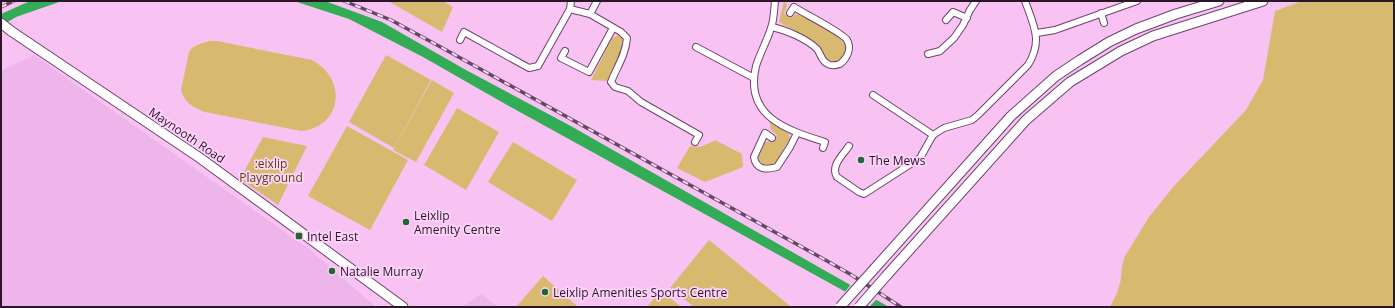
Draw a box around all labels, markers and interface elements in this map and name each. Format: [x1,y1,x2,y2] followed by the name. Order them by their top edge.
[145,103,229,167] street label: Maynooth Road
[869,152,926,169] place label: The Mews
[239,155,303,186] park label: :eixlip Playground
[856,155,866,165] marker: The Mews
[414,207,501,238] place label: Leixlip Amenity Centre
[401,217,411,227] marker: Leixlip Amenity Centre
[307,228,358,245] place label: Intel East
[294,231,304,241] marker: Intel East
[340,263,424,280] place label: Natalie Murray
[327,266,337,276] marker: Natalie Murray
[553,284,728,301] place label: Leixlip Amenities Sports Centre
[540,287,550,297] marker: Leixlip Amenities Sports Centre

